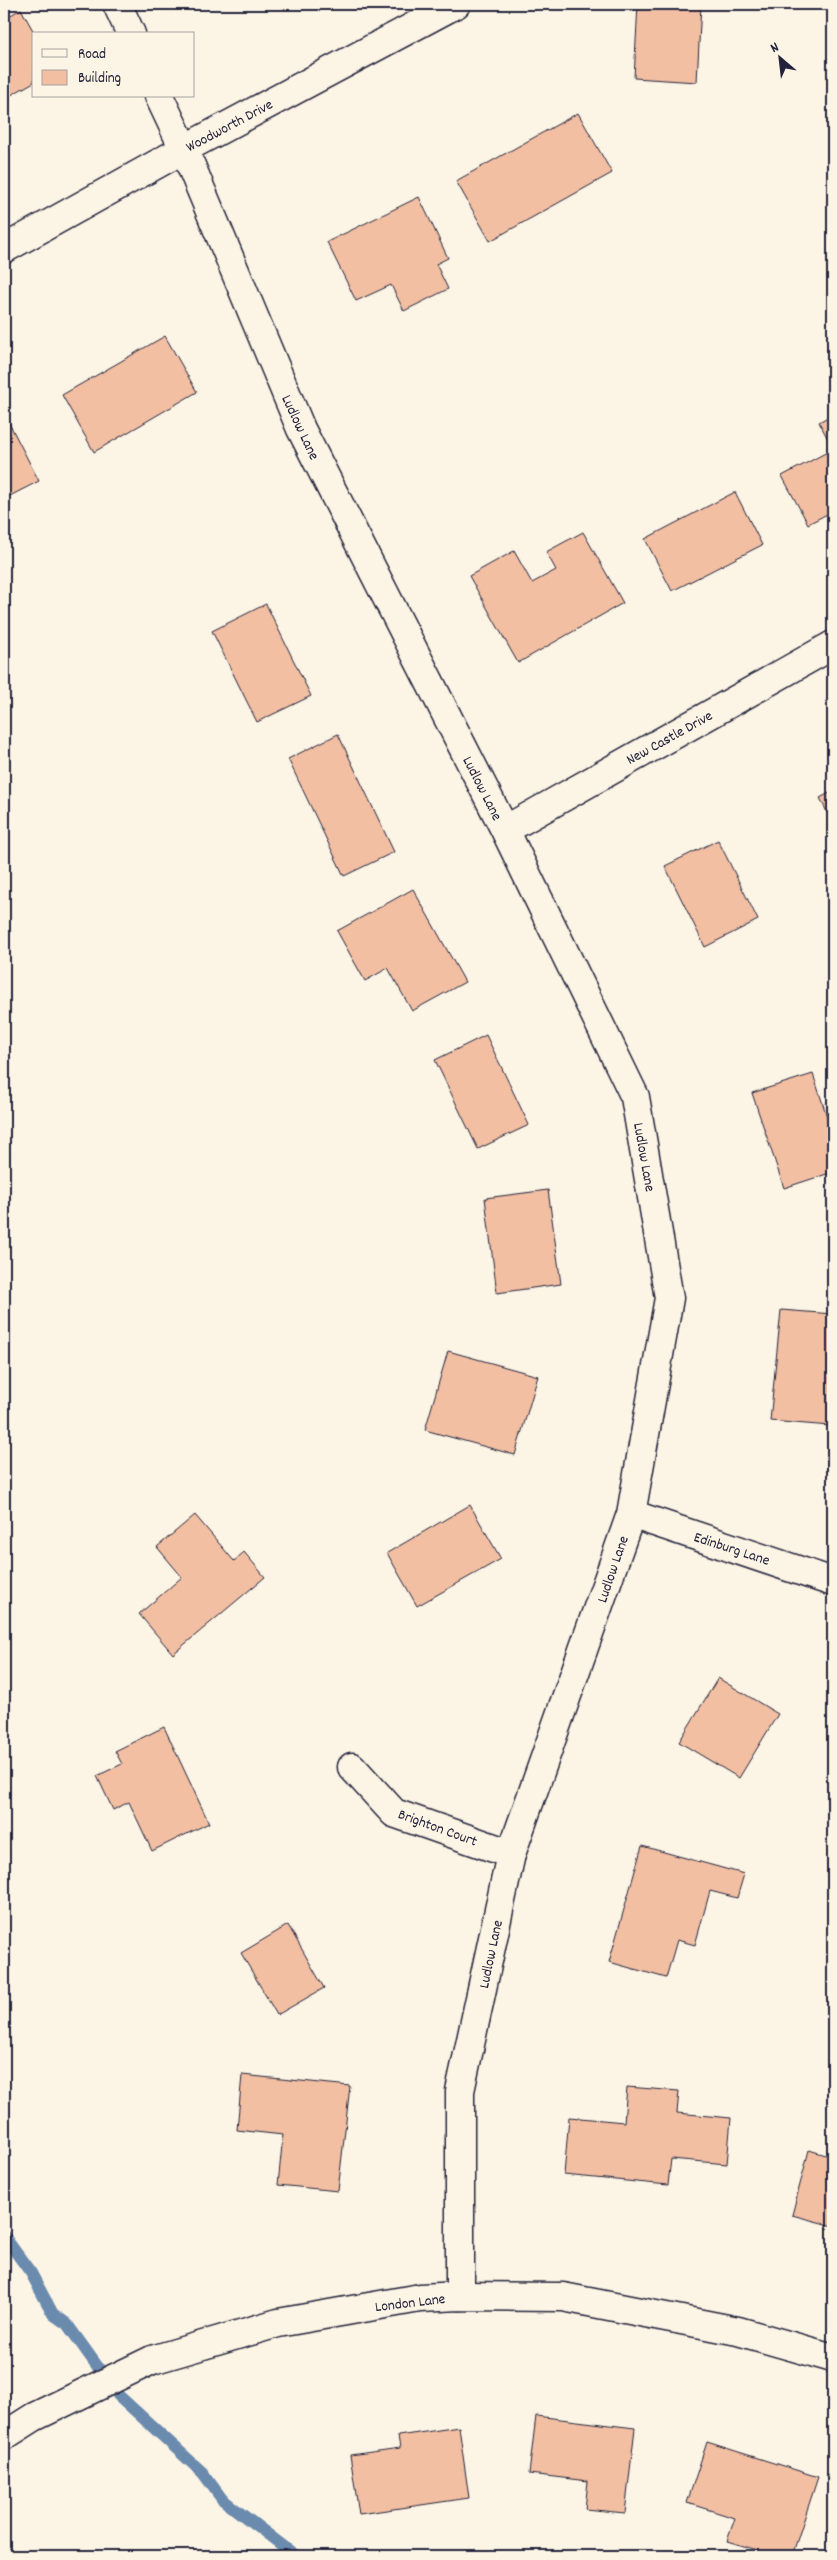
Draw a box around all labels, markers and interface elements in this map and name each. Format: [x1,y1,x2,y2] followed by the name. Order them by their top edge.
[32,32,195,98] legend
[754,32,804,82] north arrow
[767,38,783,59] text: N
[78,44,106,66] text: Road
[78,68,121,90] text: Building
[183,94,278,159] street label: Woodworth Drive
[274,392,324,464] street label: Ludlow Lane
[623,706,718,772] street label: New Castle Drive
[456,753,507,825] street label: Ludlow Lane
[626,1121,660,1194] street label: Ludlow Lane
[691,1527,773,1573] street label: Edinburg Lane
[592,1533,636,1606] street label: Ludlow Lane
[395,1804,481,1854] street label: Brighton Court
[474,1918,510,1991] street label: Ludlow Lane
[374,2289,447,2319] street label: London Lane

